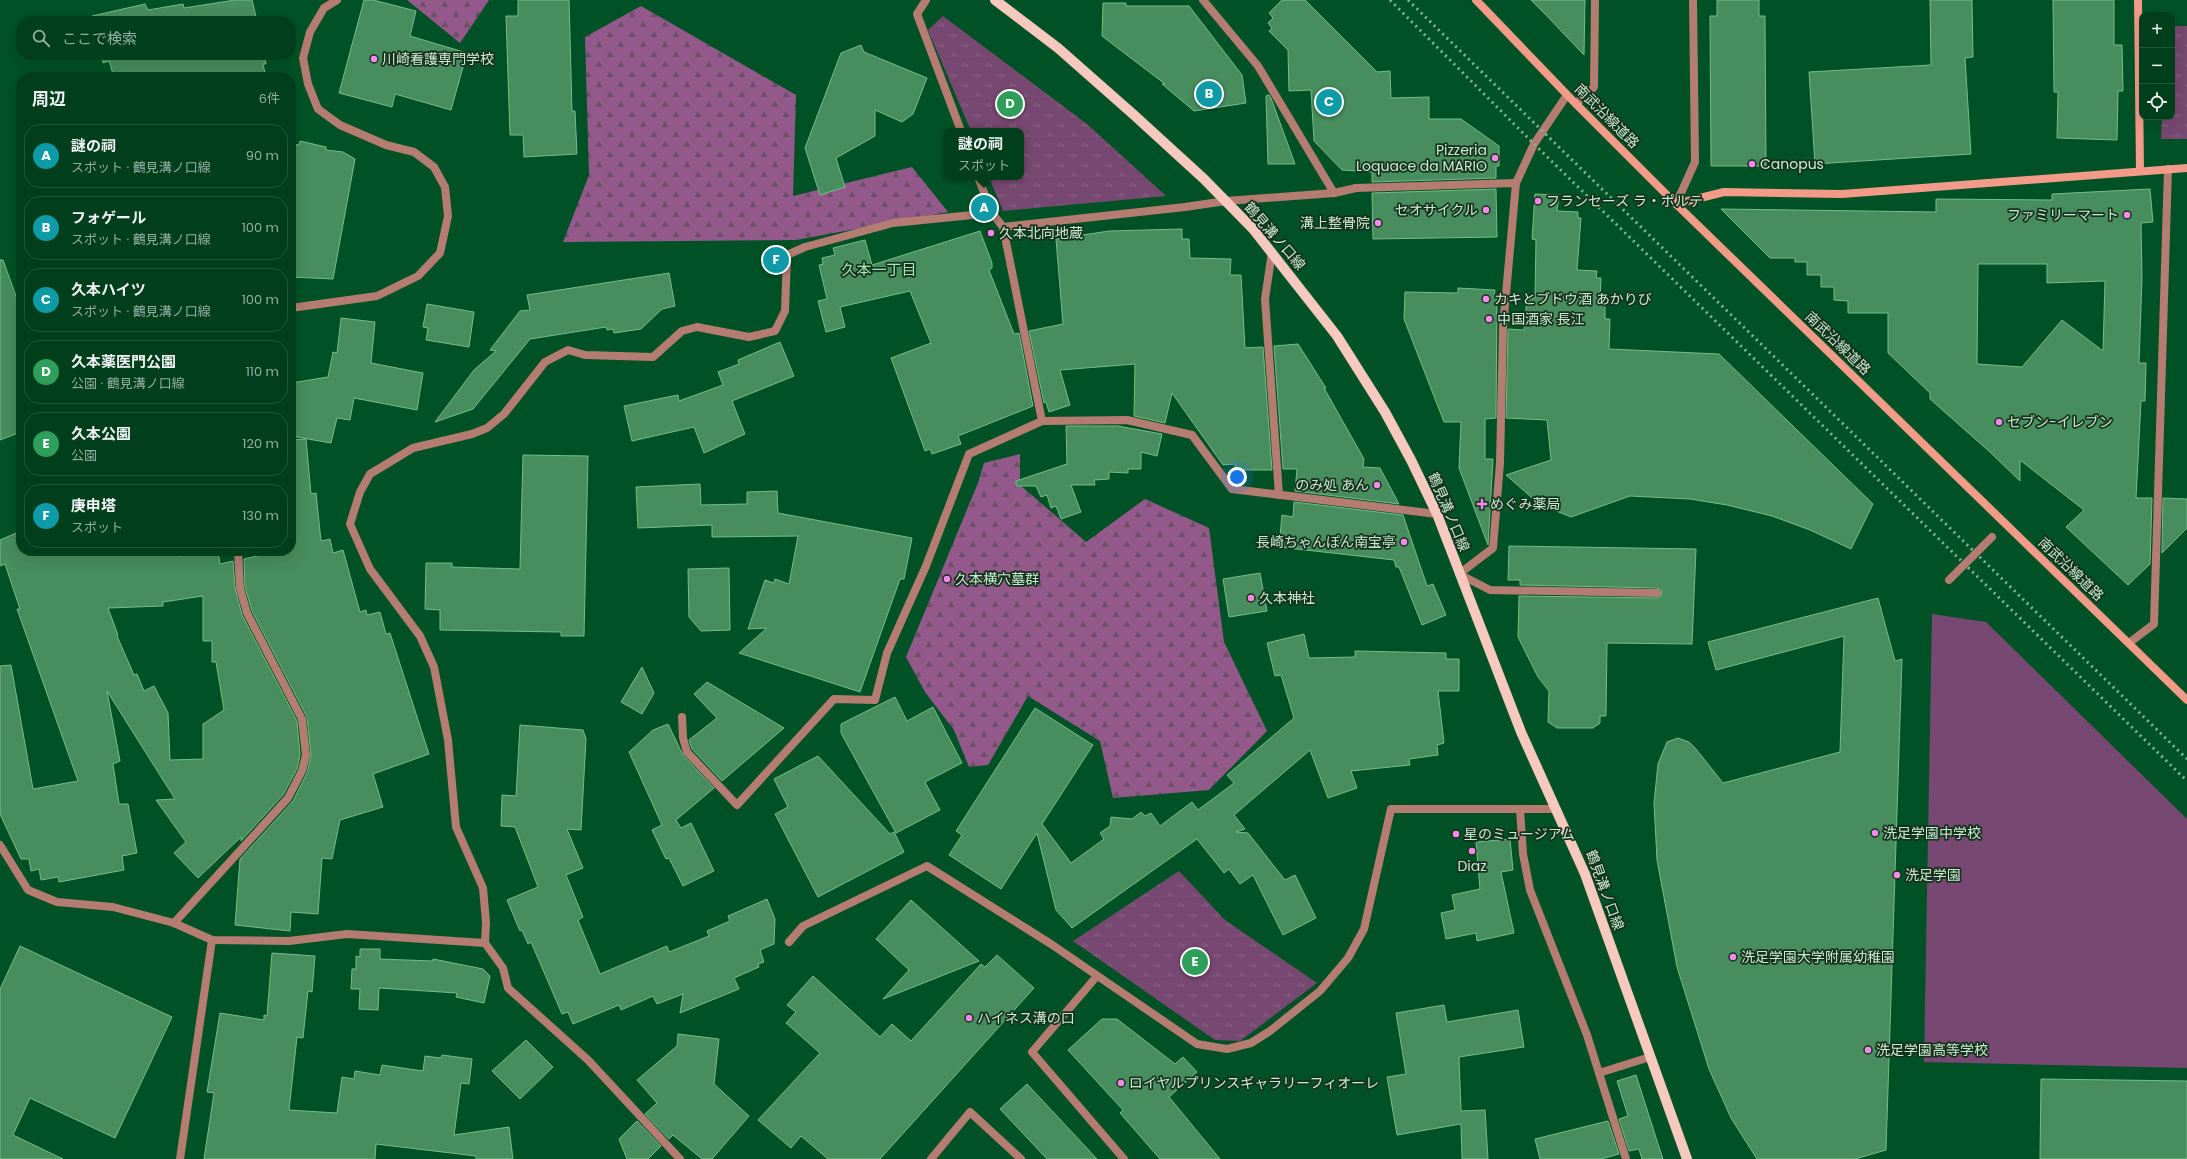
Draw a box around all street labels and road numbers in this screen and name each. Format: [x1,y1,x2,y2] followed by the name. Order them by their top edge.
[1570,79,1644,153] street label: 南武沿線道路
[1240,198,1310,274] street label: 鶴見溝ノ口線
[1801,307,1875,379] street label: 南武沿線道路
[1423,469,1475,555] street label: 鶴見溝ノ口線
[2034,533,2108,605] street label: 南武沿線道路
[1581,847,1629,933] street label: 鶴見溝ノ口線

